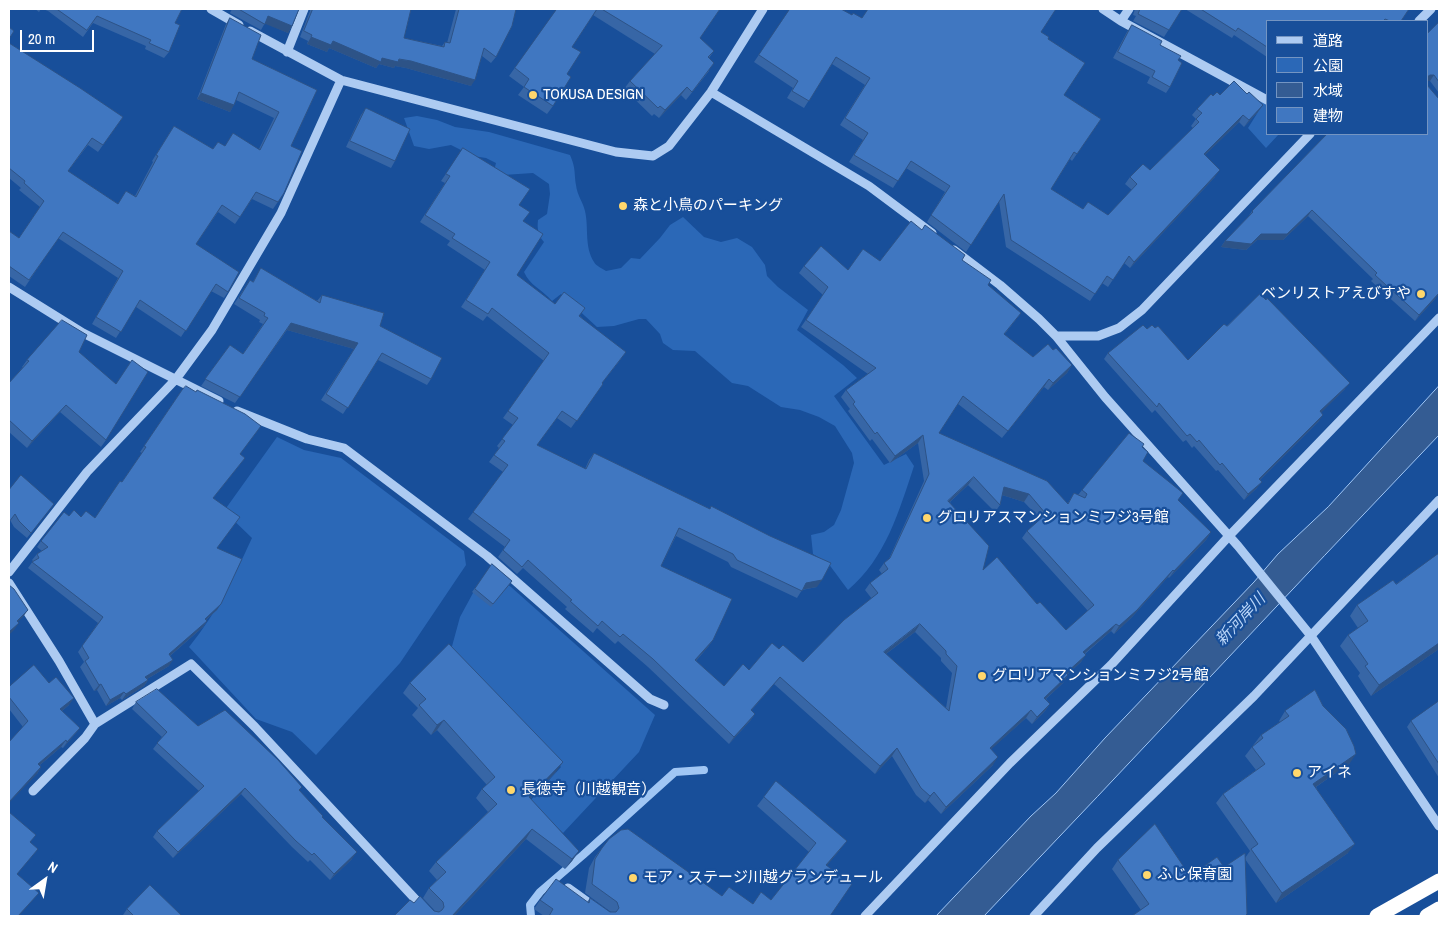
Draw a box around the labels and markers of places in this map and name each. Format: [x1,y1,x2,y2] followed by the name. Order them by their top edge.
[543,86,644,104] place label: TOKUSA DESIGN
[527,89,539,101] marker: TOKUSA DESIGN
[633,197,783,215] place label: 森と小鳥のパーキング
[617,200,629,212] marker: 森と小鳥のパーキング
[1261,285,1411,303] place label: ベンリストアえびすや
[1415,288,1427,300] marker: ベンリストアえびすや
[937,509,1169,527] place label: グロリアスマンションミフジ3号館
[921,512,933,524] marker: グロリアスマンションミフジ3号館
[992,667,1209,685] place label: グロリアマンションミフジ2号館
[976,670,988,682] marker: グロリアマンションミフジ2号館
[1307,764,1352,782] place label: アイネ
[1291,767,1303,779] marker: アイネ
[521,781,656,799] place label: 長徳寺（川越観音）
[505,784,517,796] marker: 長徳寺（川越観音）
[1157,866,1232,884] place label: ふじ保育園
[643,869,883,887] place label: モア・ステージ川越グランデュール
[1141,869,1153,881] marker: ふじ保育園
[627,872,639,884] marker: モア・ステージ川越グランデュール

